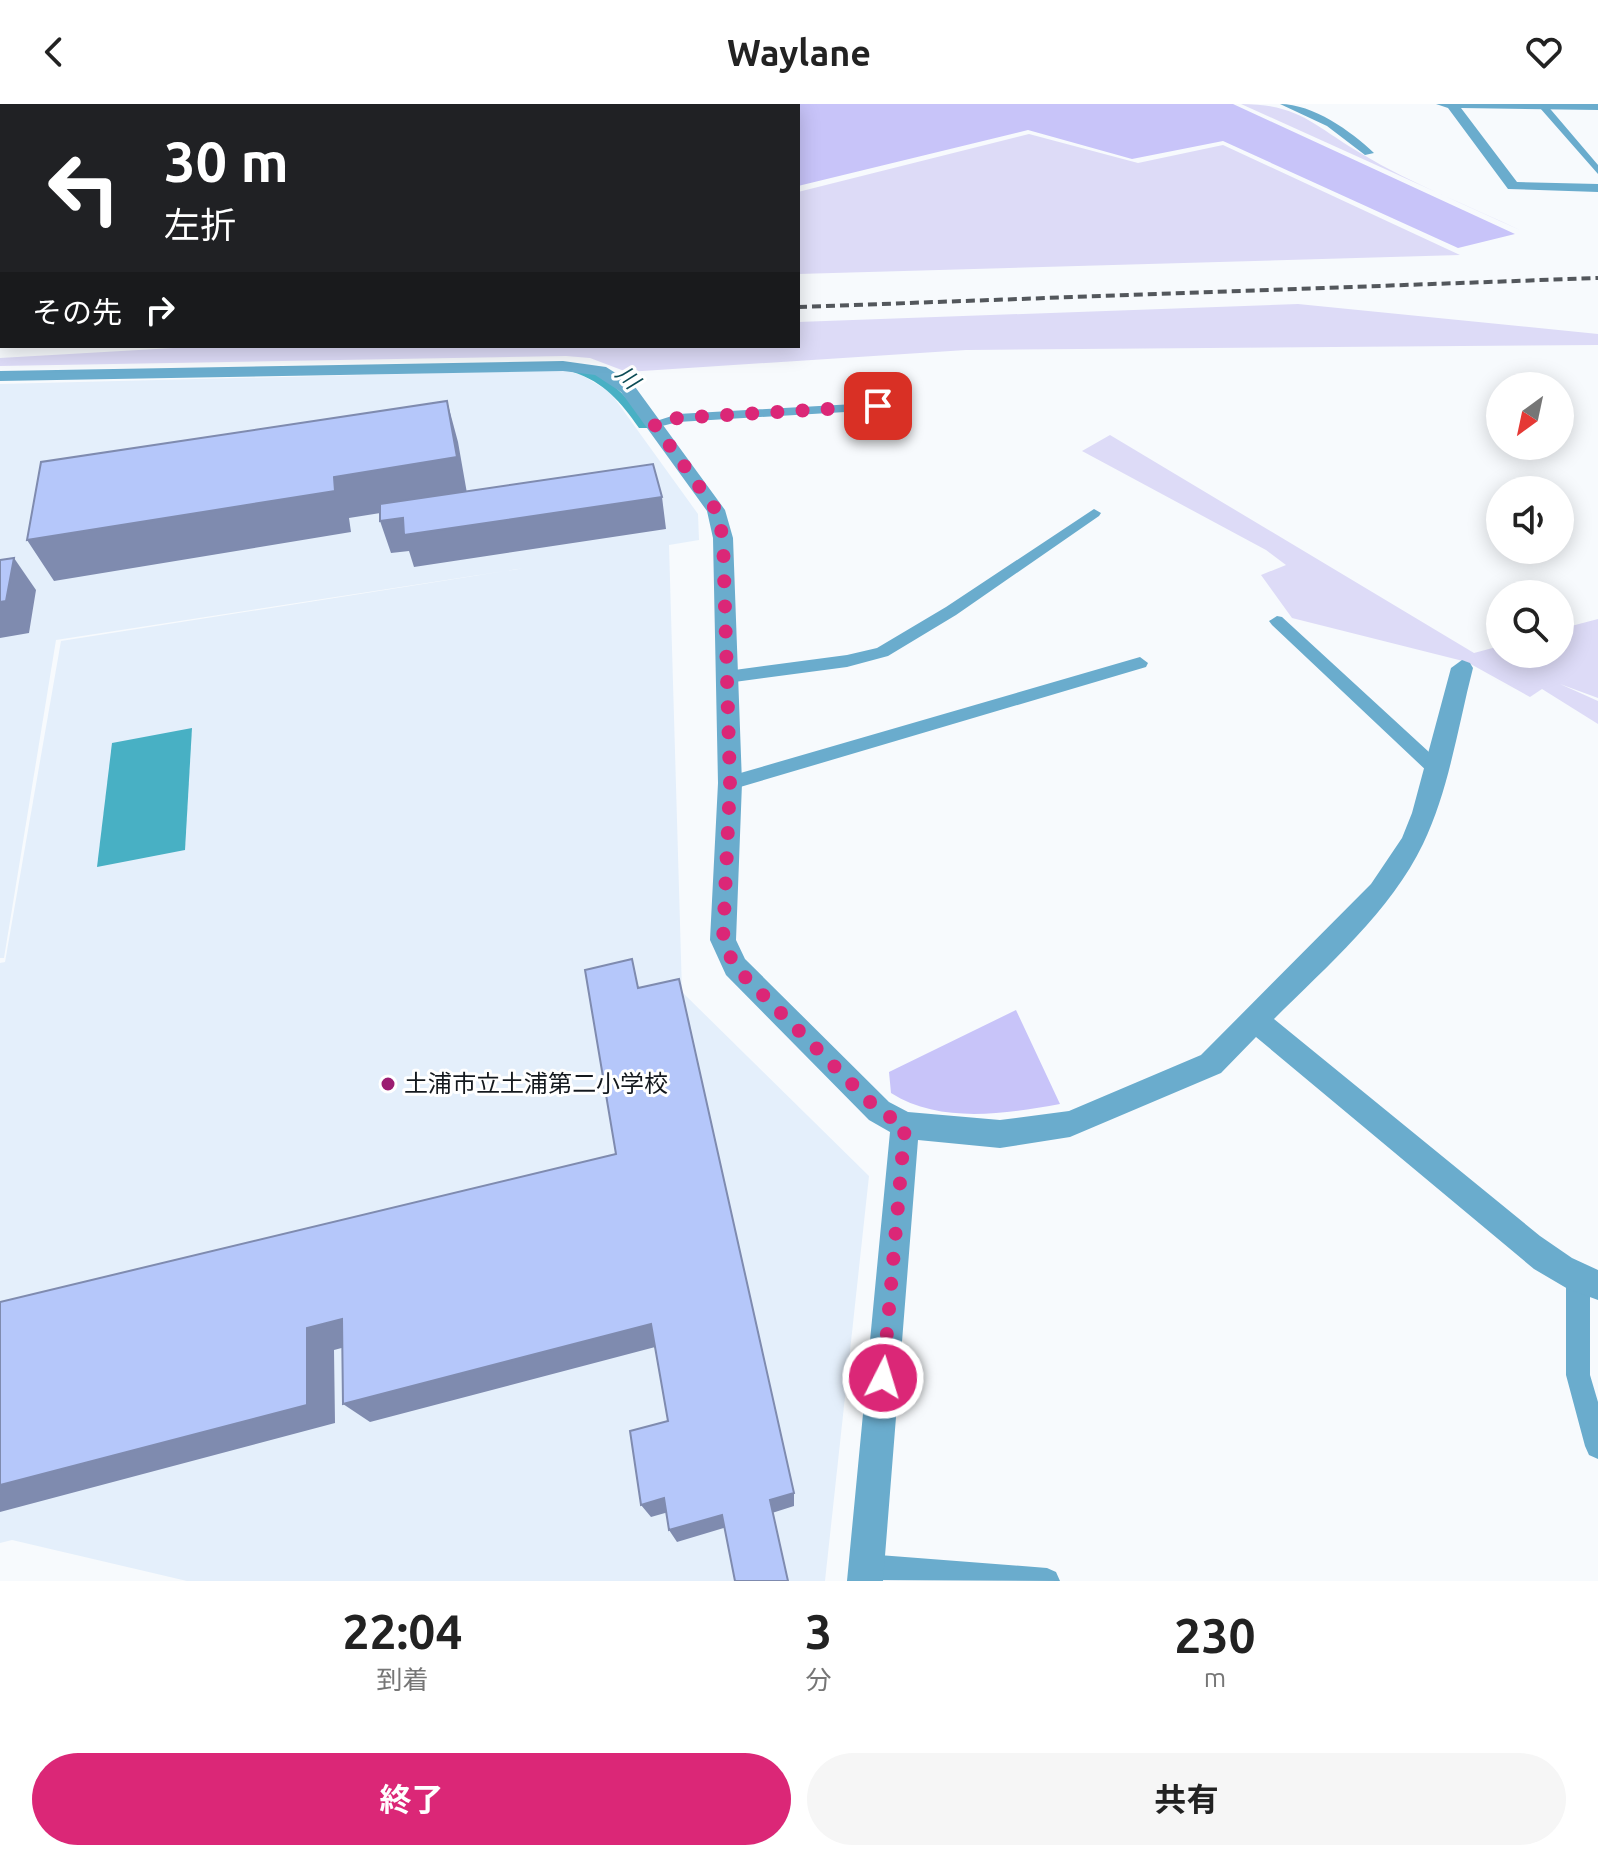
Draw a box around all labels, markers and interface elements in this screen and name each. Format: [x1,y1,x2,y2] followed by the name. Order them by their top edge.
[32,30,76,74] icon: back
[1522,30,1566,74] icon: heart
[727,32,871,73] text: Waylane
[164,130,289,193] text: 30 m
[32,136,136,240] icon: left
[164,204,236,245] text: 左折
[138,288,182,332] icon: right
[32,295,122,329] text: その先
[612,360,646,395] water label: 川
[844,372,912,440] pin
[1486,372,1574,460] north arrow
[1486,372,1574,668] map controls
[856,384,900,428] icon: arrive
[1486,476,1574,564] button: sound
[1486,580,1574,668] button: search
[404,1070,668,1097] place label: 土浦市立土浦第二小学校
[379,1075,397,1093] marker: 土浦市立土浦第二小学校
[841,1336,925,1420] position arrow
[342,1604,463,1658] text: 22:04
[805,1604,832,1658] text: 3
[1174,1608,1256,1662] text: 230
[1204,1663,1226,1692] text: m
[376,1665,428,1694] text: 到着
[805,1665,831,1694] text: 分
[32,1753,791,1845] button: 終了
[807,1753,1566,1845] button: 共有

